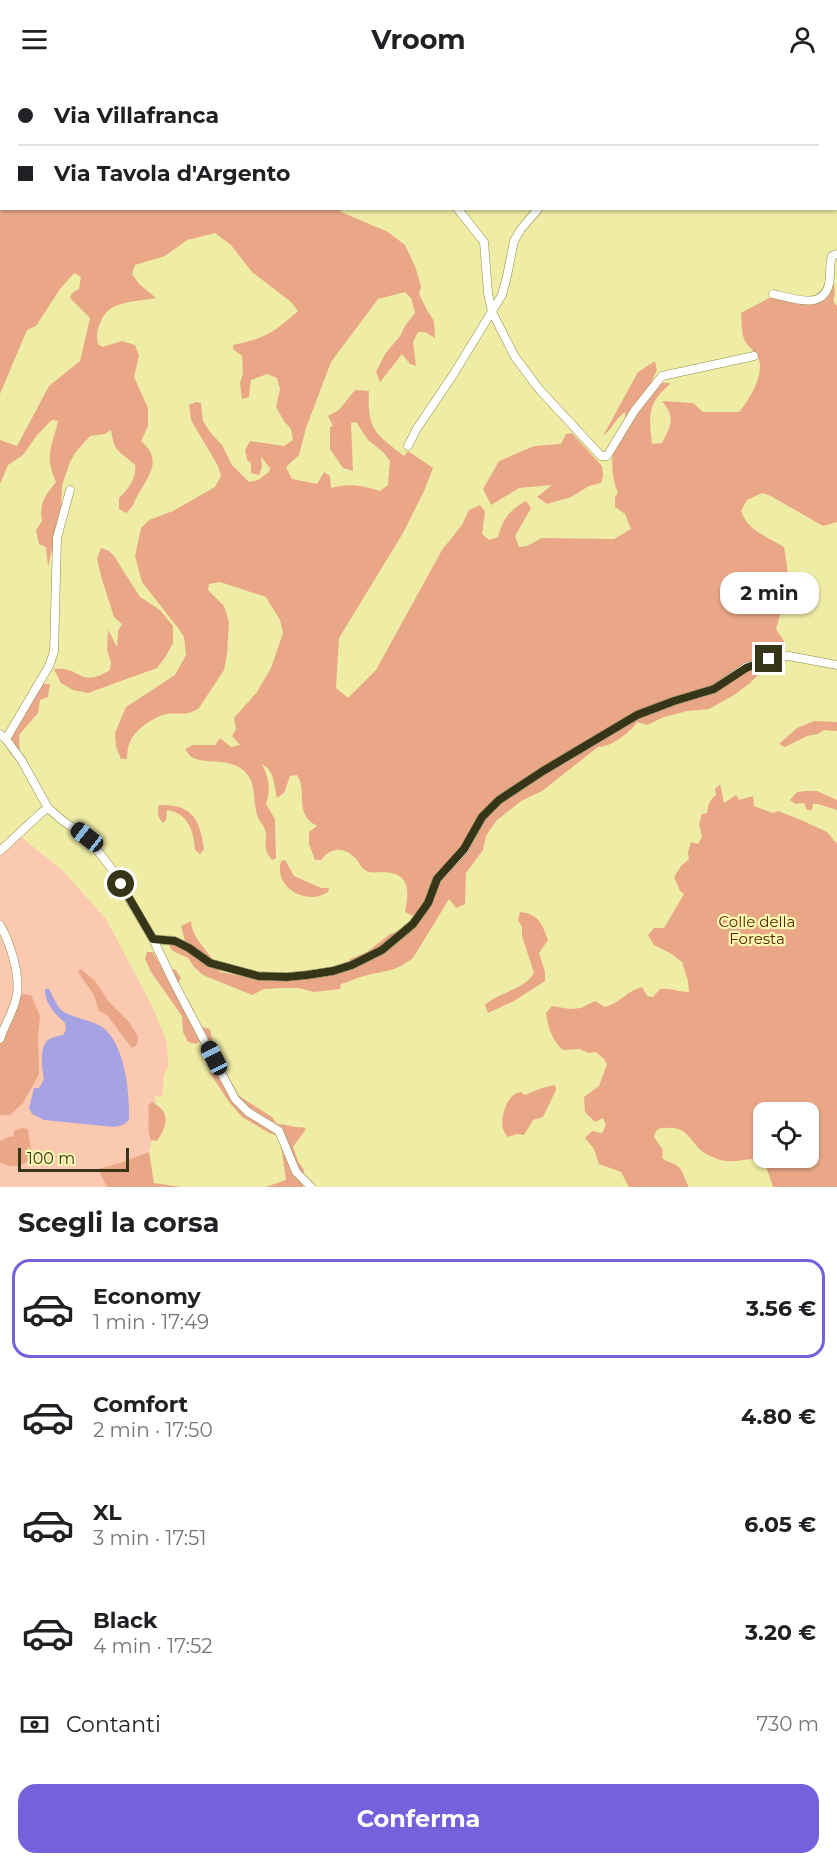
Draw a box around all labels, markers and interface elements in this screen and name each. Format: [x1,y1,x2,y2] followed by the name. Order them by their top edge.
[18,23,51,56] icon: menu
[371,23,466,56] text: Vroom
[786,23,819,56] icon: person
[54,102,219,129] text: Via Villafranca
[54,160,290,187] text: Via Tavola d'Argento
[720,572,818,614] callout: 2 min
[740,581,799,605] text: 2 min
[755,645,782,672] route end
[67,819,107,855] car
[107,870,134,897] route start
[719,912,795,948] park label: Colle della Foresta
[198,1038,230,1078] car
[753,1102,819,1168] map controls
[753,1102,819,1168] button: locate
[18,1145,129,1172] scale bar
[27,1149,75,1168] text: 100 m
[18,1206,219,1239] text: Scegli la corsa
[21,1282,75,1336] icon: car
[93,1283,201,1310] text: Economy
[746,1295,816,1322] text: 3.56 €
[93,1310,209,1334] text: 1 min · 17:49
[21,1390,75,1444] icon: car
[93,1391,188,1418] text: Comfort
[741,1403,816,1430] text: 4.80 €
[93,1418,213,1442] text: 2 min · 17:50
[21,1498,75,1552] icon: car
[93,1499,122,1526] text: XL
[744,1511,816,1538] text: 6.05 €
[93,1526,207,1550] text: 3 min · 17:51
[21,1606,75,1660] icon: car
[93,1607,157,1634] text: Black
[745,1619,816,1646] text: 3.20 €
[93,1634,213,1658] text: 4 min · 17:52
[18,1708,51,1741] icon: cash
[66,1711,161,1738] text: Contanti
[756,1712,819,1736] text: 730 m
[18,1784,819,1853] button: Conferma

